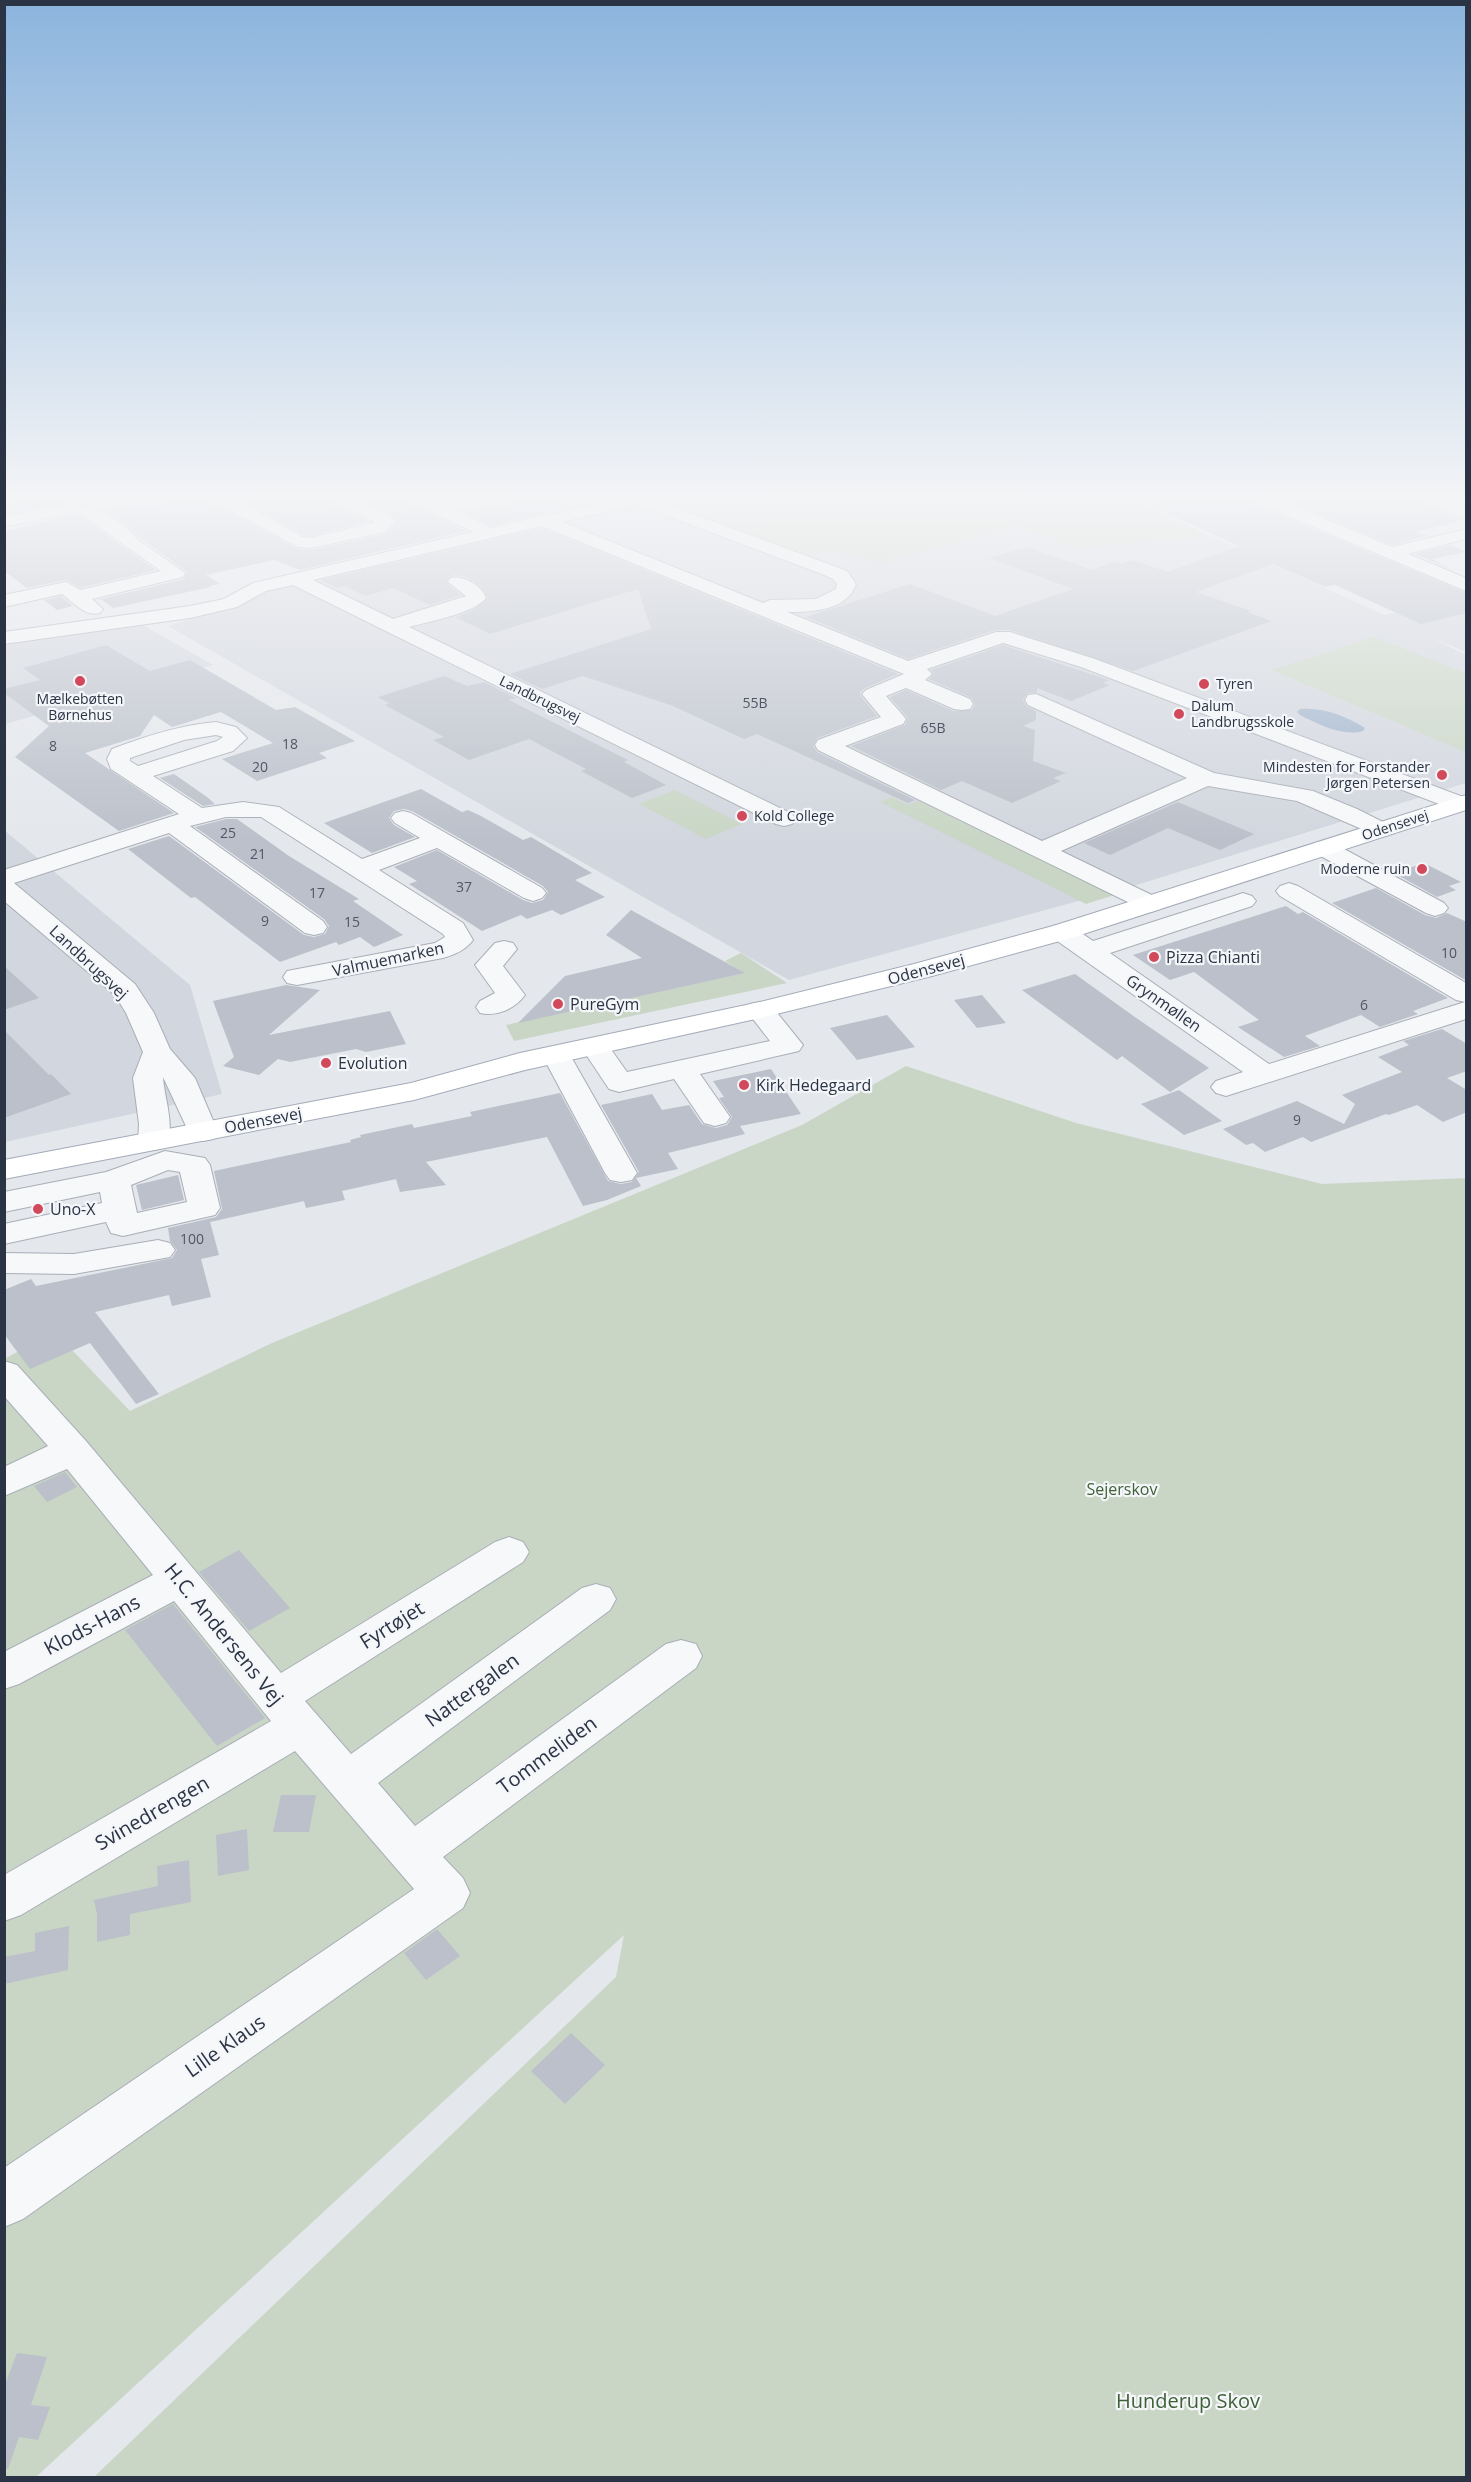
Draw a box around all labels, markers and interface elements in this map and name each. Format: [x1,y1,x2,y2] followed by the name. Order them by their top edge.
[497,671,584,726] street label: Landbrugsvej
[73,674,87,688] marker: Mælkebøtten Børnehus
[1216,674,1253,693] place label: Tyren
[1197,677,1211,691] marker: Tyren
[37,689,123,724] place label: Mælkebøtten Børnehus
[742,693,768,712] house number: 55B
[1191,696,1294,731] place label: Dalum Landbrugsskole
[1172,707,1186,721] marker: Dalum Landbrugsskole
[920,718,946,737] house number: 65B
[282,734,298,753] house number: 18
[49,736,57,755] house number: 8
[252,757,268,776] house number: 20
[1263,757,1430,792] place label: Mindesten for Forstander Jørgen Petersen
[1435,768,1449,782] marker: Mindesten for Forstander Jørgen Petersen
[1359,805,1431,844] street label: Odensevej
[754,806,835,825] place label: Kold College
[735,809,749,823] marker: Kold College
[220,823,236,842] house number: 25
[250,844,266,863] house number: 21
[1320,859,1410,878] place label: Moderne ruin
[1415,862,1429,876] marker: Moderne ruin
[456,877,472,896] house number: 37
[309,883,325,902] house number: 17
[261,911,269,930] house number: 9
[344,912,360,931] house number: 15
[45,920,133,1004] street label: Landbrugsvej
[330,936,446,982] street label: Valmuemarken
[1441,943,1457,962] house number: 10
[1166,946,1260,968] place label: Pizza Chianti
[885,948,967,990] street label: Odensevej
[1147,950,1161,964] marker: Pizza Chianti
[1122,969,1206,1037] street label: Grynmøllen
[570,993,639,1015] place label: PureGym
[1360,995,1368,1014] house number: 6
[551,997,565,1011] marker: PureGym
[338,1052,408,1074] place label: Evolution
[319,1056,333,1070] marker: Evolution
[756,1074,871,1096] place label: Kirk Hedegaard
[737,1078,751,1092] marker: Kirk Hedegaard
[222,1102,304,1138] street label: Odensevej
[1293,1110,1301,1129] house number: 9
[50,1198,96,1220] place label: Uno-X
[31,1202,45,1216] marker: Uno-X
[180,1229,204,1248] house number: 100
[1087,1478,1157,1500] park label: Sejerskov
[159,1557,290,1710] street label: H.C. Andersens Vej
[39,1588,145,1661] street label: Klods-Hans
[354,1594,429,1655] street label: Fyrtøjet
[419,1646,524,1733] street label: Nattergalen
[491,1709,602,1800] street label: Tommeliden
[90,1769,214,1856] street label: Svinedrengen
[179,2008,270,2083] street label: Lille Klaus
[1116,2387,1260,2414] park label: Hunderup Skov

